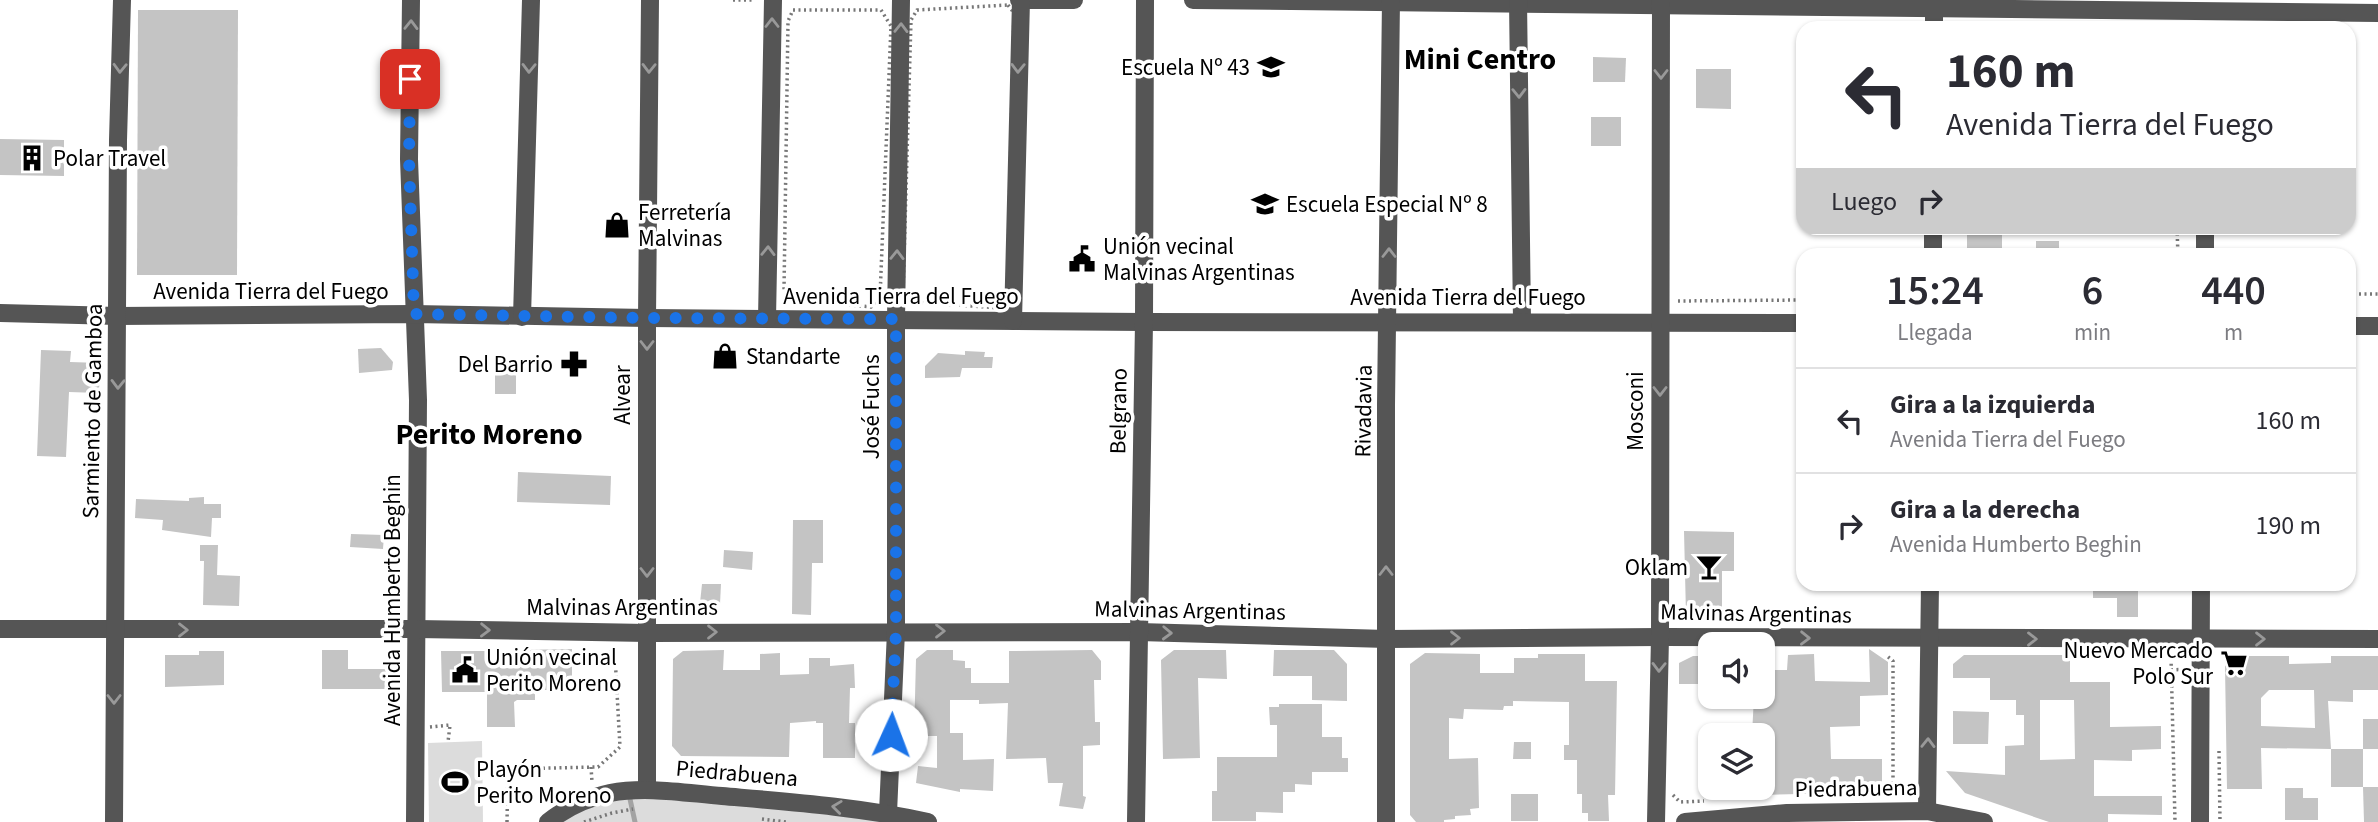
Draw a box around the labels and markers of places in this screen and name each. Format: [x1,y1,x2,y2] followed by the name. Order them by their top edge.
[380,49,440,109] pin
[1121,51,1250,84] place label: Escuela Nº 43
[1256,52,1286,82] school or university icon: Escuela Nº 43
[53,142,166,175] place label: Polar Travel
[17,143,47,173] building icon: Polar Travel
[1286,188,1488,221] place label: Escuela Especial Nº 8
[1250,189,1280,219] school or university icon: Escuela Especial Nº 8
[638,196,731,255] place label: Ferretería Malvinas
[602,210,632,240] shop icon: Ferretería Malvinas
[1103,230,1295,289] place label: Unión vecinal Malvinas Argentinas
[1067,244,1097,274] public building icon: Unión vecinal Malvinas Argentinas
[746,340,840,373] place label: Standarte
[710,341,740,371] shop icon: Standarte
[458,348,553,381] place label: Del Barrio
[559,349,589,379] pharmacy icon: Del Barrio
[1625,551,1688,584] place label: Oklam
[1694,552,1724,582] bar icon: Oklam
[2063,634,2214,693] place label: Nuevo Mercado Polo Sur
[486,641,621,700] place label: Unión vecinal Perito Moreno
[2219,648,2249,678] supermarket icon: Nuevo Mercado Polo Sur
[450,655,480,685] public building icon: Unión vecinal Perito Moreno
[476,753,611,812] place label: Playón Perito Moreno
[440,767,470,797] sports icon: Playón Perito Moreno

